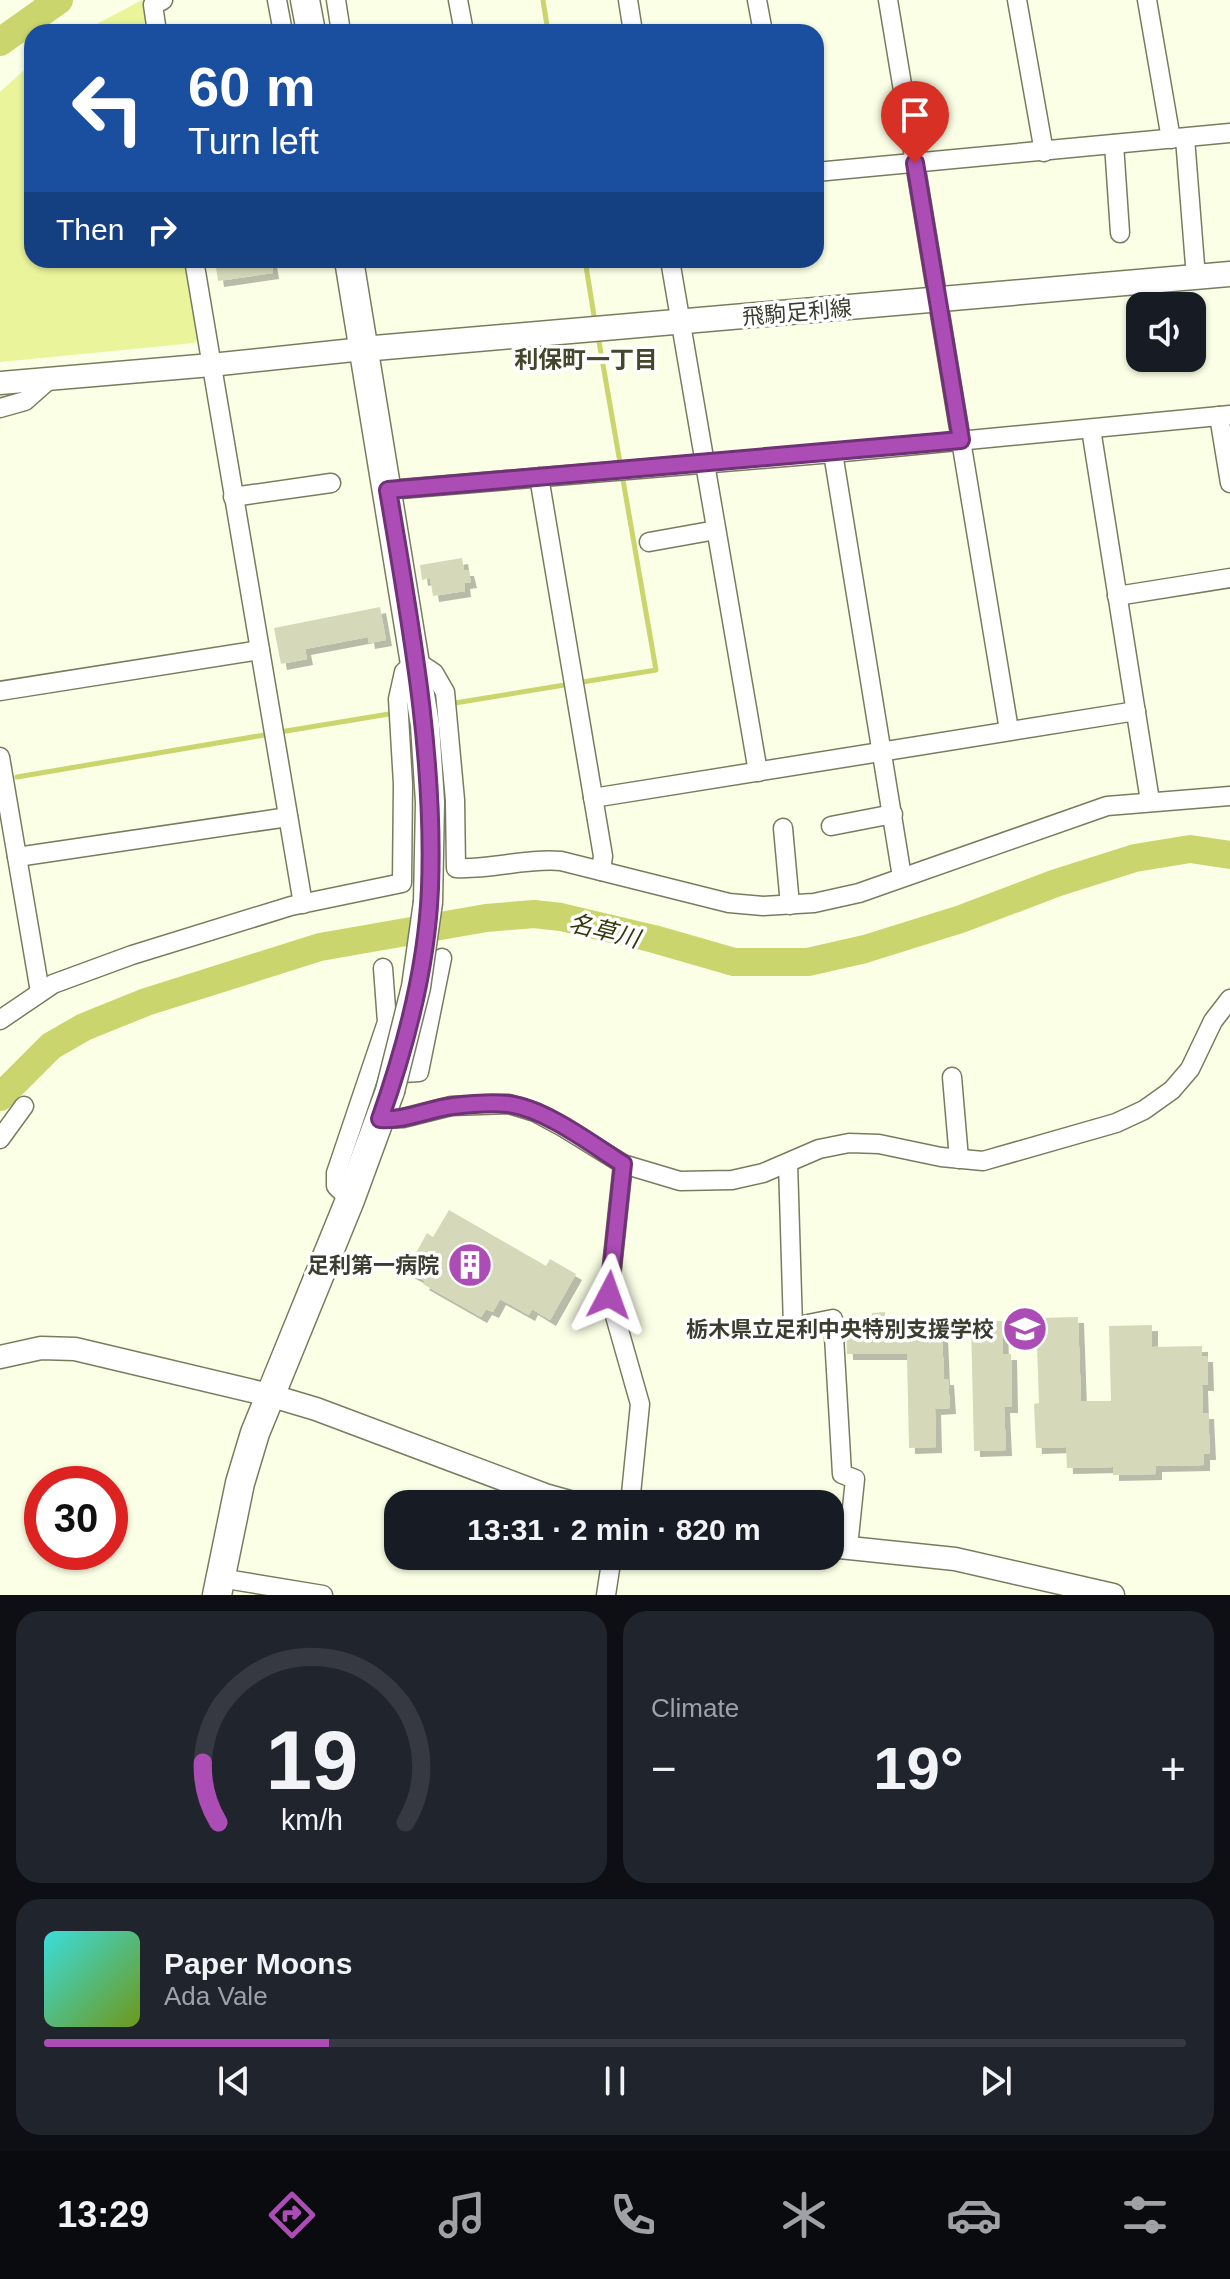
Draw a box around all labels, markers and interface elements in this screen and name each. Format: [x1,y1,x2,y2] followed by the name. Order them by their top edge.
[188,55,316,118] text: 60 m
[56,56,160,160] icon: left
[881,81,949,163] pin
[893,93,937,137] icon: arrive
[188,121,319,162] text: Turn left
[140,208,184,252] icon: right
[56,213,124,246] text: Then
[1126,292,1206,372] map controls
[1126,292,1206,372] button: sound
[741,295,853,330] street label: 飛駒足利線
[514,346,658,373] district label: 利保町一丁目
[566,909,645,953] water label: 名草川
[446,1241,494,1289] building icon: 足利第一病院
[307,1253,439,1278] place label: 足利第一病院
[567,1253,651,1337] position arrow
[1001,1305,1049,1353] school or university icon: 栃木県立足利中央特別支援学校
[686,1317,994,1342] place label: 栃木県立足利中央特別支援学校
[24,1466,128,1570] speed limit sign: 30
[467,1513,761,1546] text: 13:31 · 2 min · 820 m
[651,1693,739,1723] text: Climate
[265,1714,358,1807] text: 19
[873,1735,964,1802] text: 19°
[651,1744,677,1793] text: −
[1160,1744,1186,1793] text: +
[281,1804,342,1836] text: km/h
[164,1947,352,1980] text: Paper Moons
[164,1981,268,2011] text: Ada Vale
[212,2059,256,2103] icon: previous
[593,2059,637,2103] icon: pause
[974,2059,1018,2103] icon: next
[264,2187,320,2243] icon: directions
[434,2187,490,2243] icon: music
[605,2187,661,2243] icon: phone
[776,2187,832,2243] icon: climate
[946,2187,1002,2243] icon: car
[1117,2187,1173,2243] icon: filters
[57,2194,149,2235] text: 13:29

